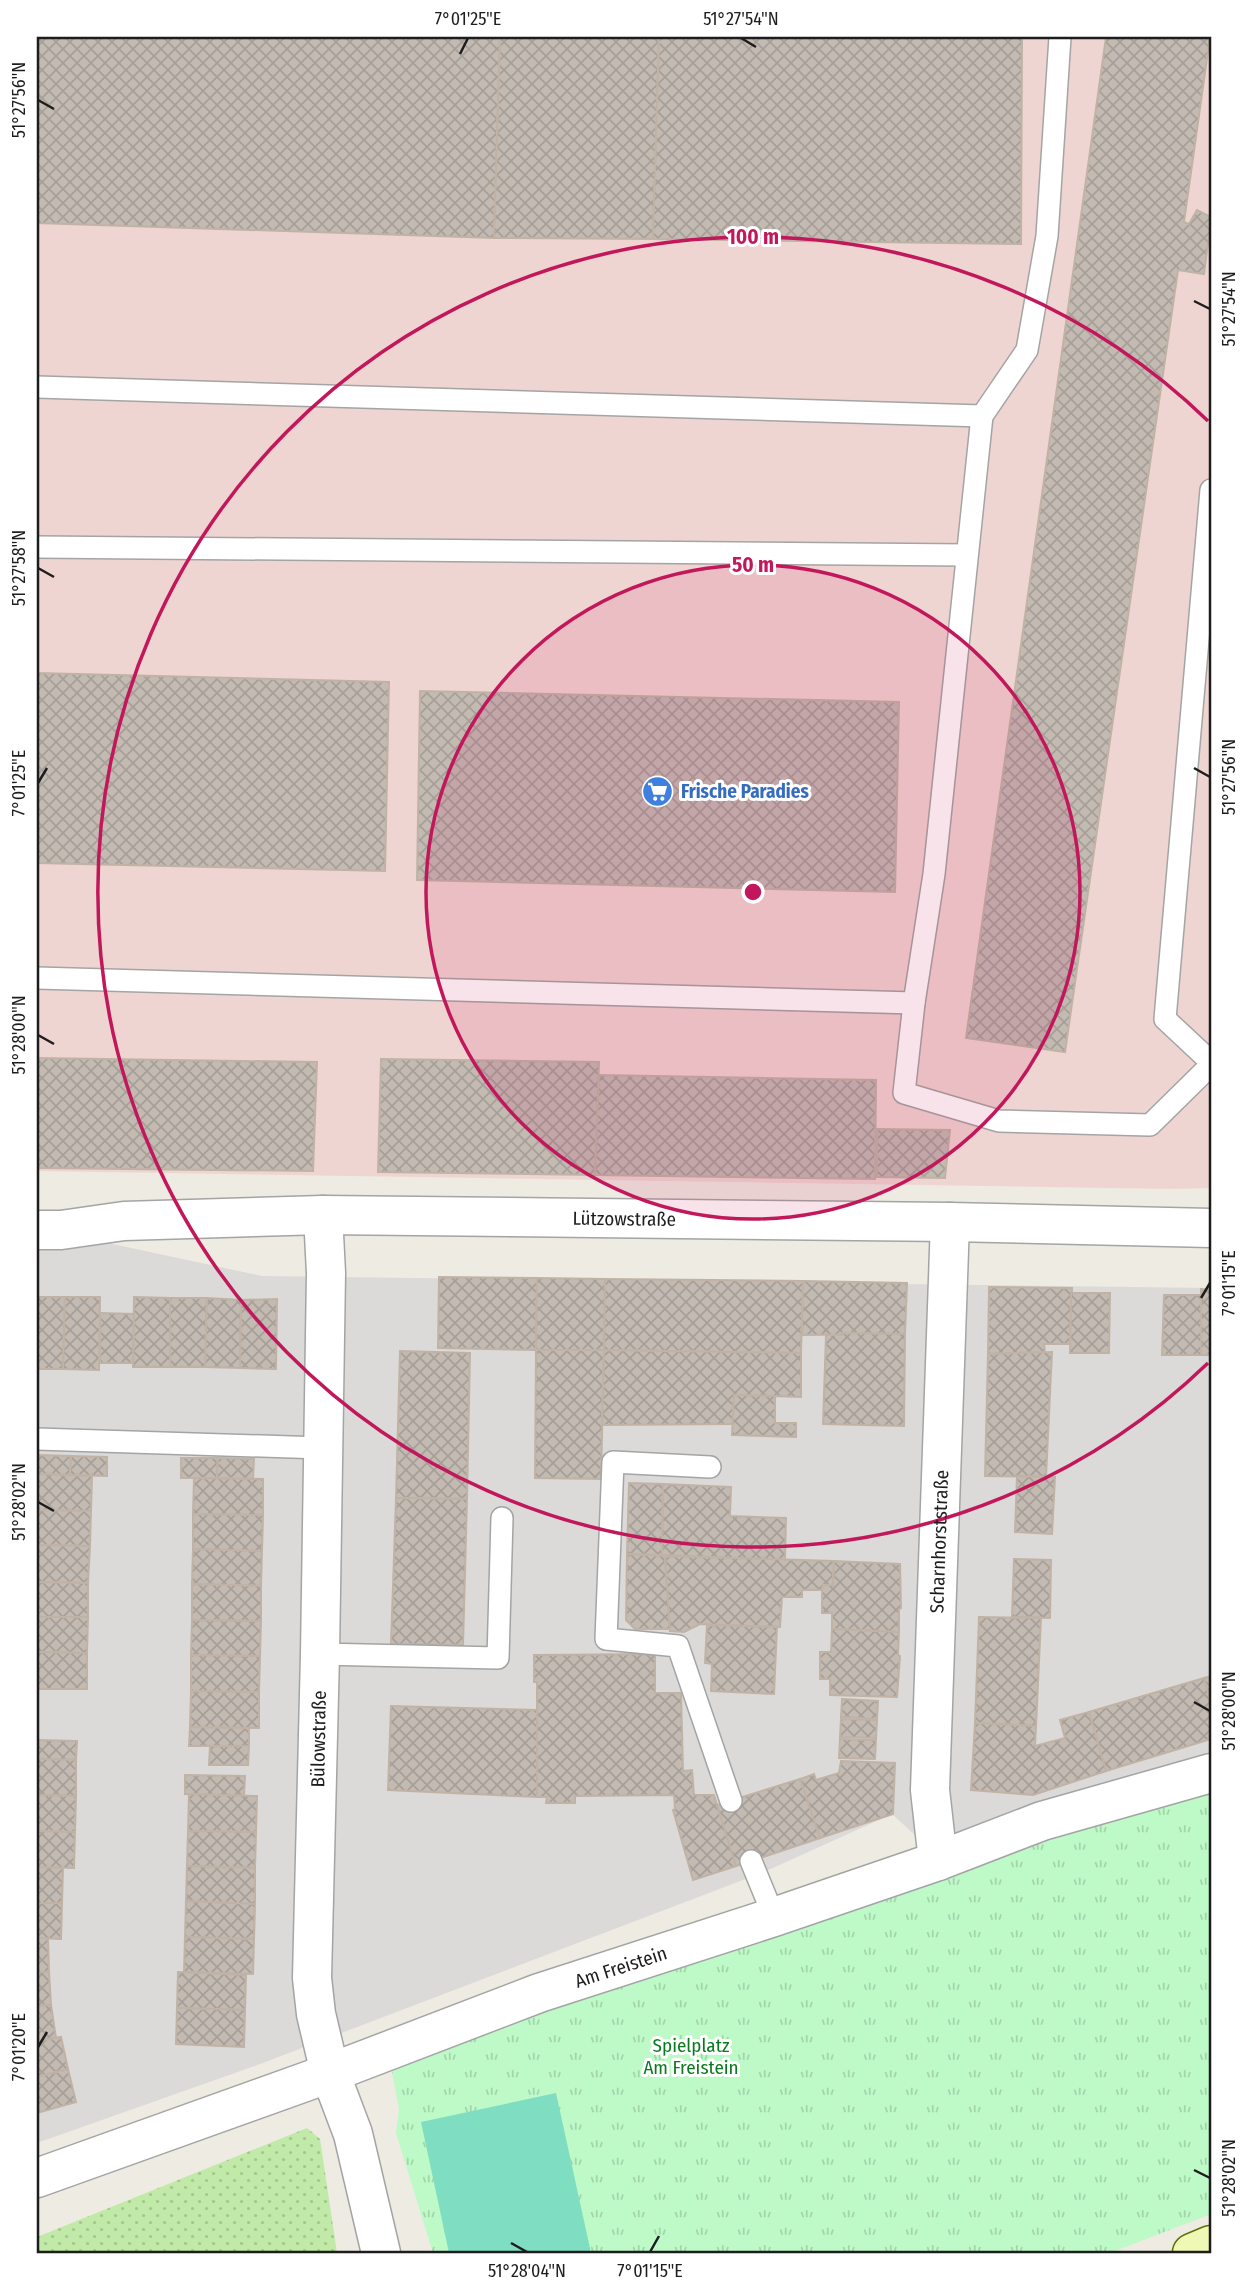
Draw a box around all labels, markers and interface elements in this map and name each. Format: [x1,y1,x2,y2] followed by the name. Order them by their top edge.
[435,8,501,30] text: 7°01'25"E
[703,8,779,30] text: 51°27'54"N
[8,62,30,138] text: 51°27'56"N
[727,224,779,250] text: 100 m
[1218,271,1240,347] text: 51°27'54"N
[8,530,30,606] text: 51°27'58"N
[732,552,774,578] text: 50 m
[1218,739,1240,815] text: 51°27'56"N
[8,750,30,816] text: 7°01'25"E
[641,774,675,808] supermarket icon: Frische Paradies
[681,780,809,803] place label: Frische Paradies
[741,880,765,904] centre of rings
[8,995,30,1075] text: 51°28'00"N
[572,1207,676,1231] street label: Lützowstraße
[1218,1250,1240,1316] text: 7°01'15"E
[8,1463,30,1541] text: 51°28'02"N
[925,1469,953,1614] street label: Scharnhorststraße
[1218,1671,1240,1751] text: 51°28'00"N
[306,1690,331,1788] street label: Bülowstraße
[572,1941,670,1993] street label: Am Freistein
[8,2013,30,2081] text: 7°01'20"E
[643,2034,739,2079] park label: Spielplatz Am Freistein
[1218,2139,1240,2217] text: 51°28'02"N
[488,2260,566,2282] text: 51°28'04"N
[617,2260,683,2282] text: 7°01'15"E

